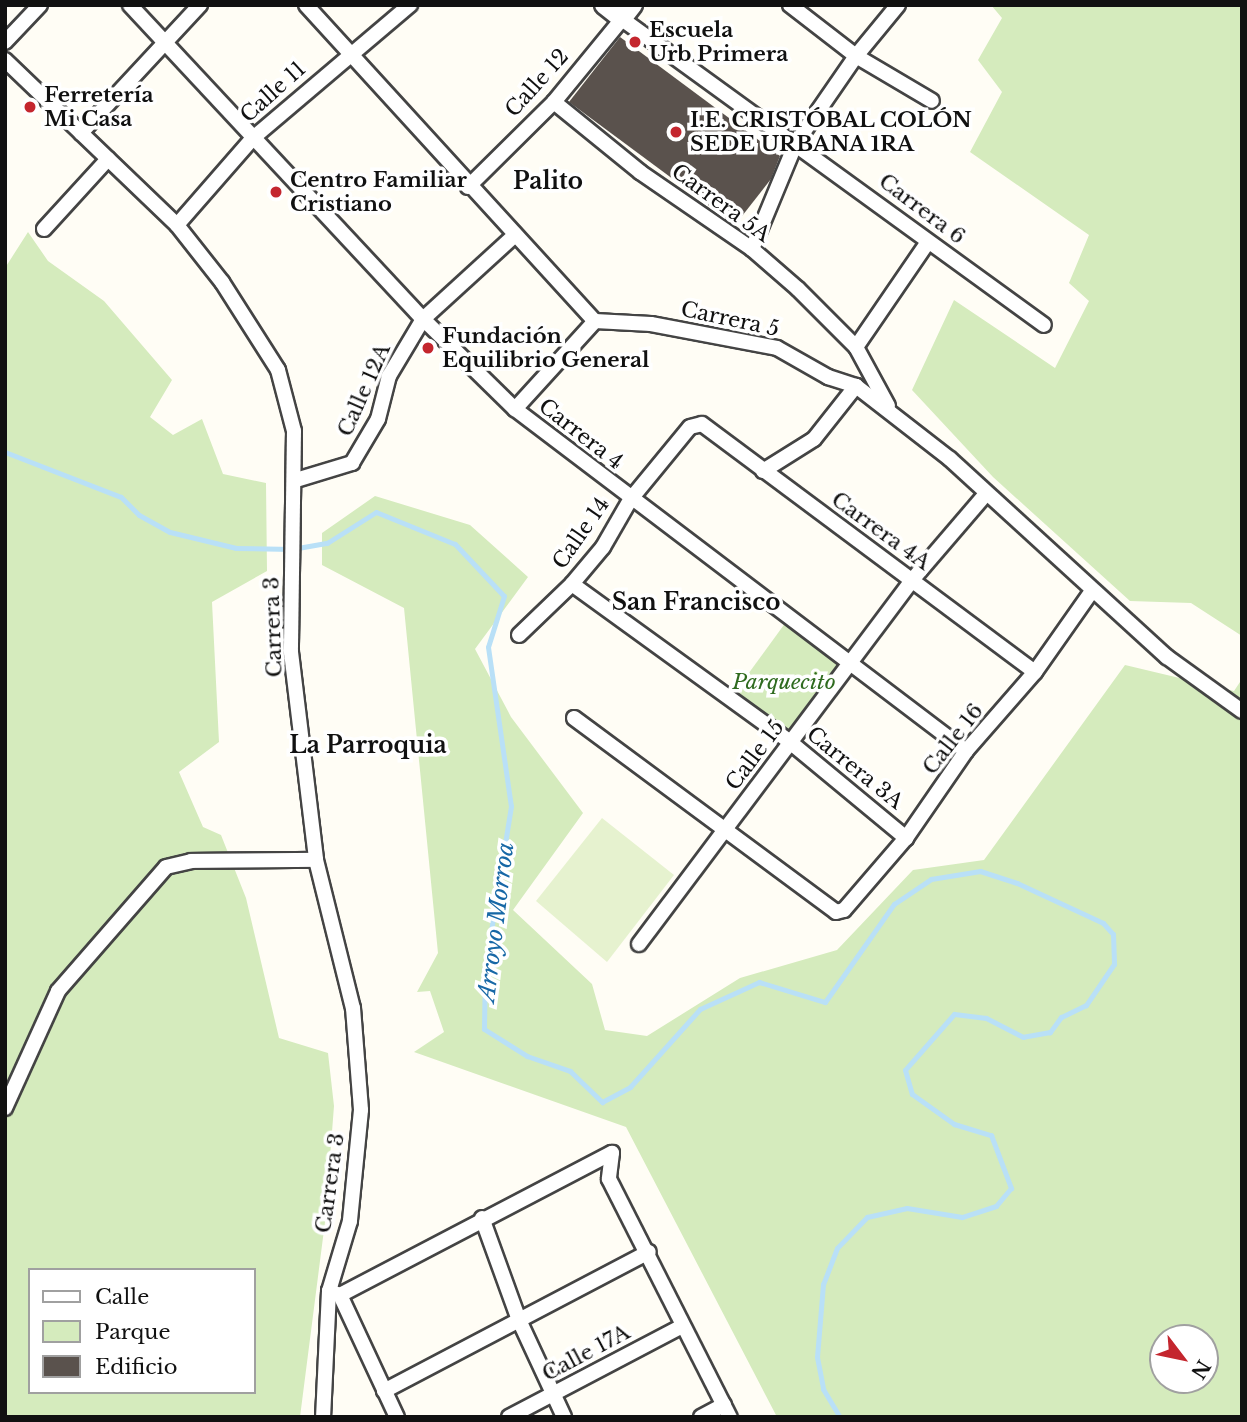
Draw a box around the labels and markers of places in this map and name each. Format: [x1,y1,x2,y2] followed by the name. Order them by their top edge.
[649,17,788,67] place label: Escuela Urb Primera
[627,34,643,50] marker: Escuela Urb Primera
[44,82,153,132] place label: Ferretería Mi Casa
[22,99,38,115] marker: Ferretería Mi Casa
[690,107,972,157] place label: I.E. CRISTÓBAL COLÓN SEDE URBANA 1RA
[668,124,684,140] marker: I.E. CRISTÓBAL COLÓN SEDE URBANA 1RA
[290,167,467,217] place label: Centro Familiar Cristiano
[268,184,284,200] marker: Centro Familiar Cristiano
[442,323,650,373] place label: Fundación Equilibrio General
[420,340,436,356] marker: Fundación Equilibrio General

